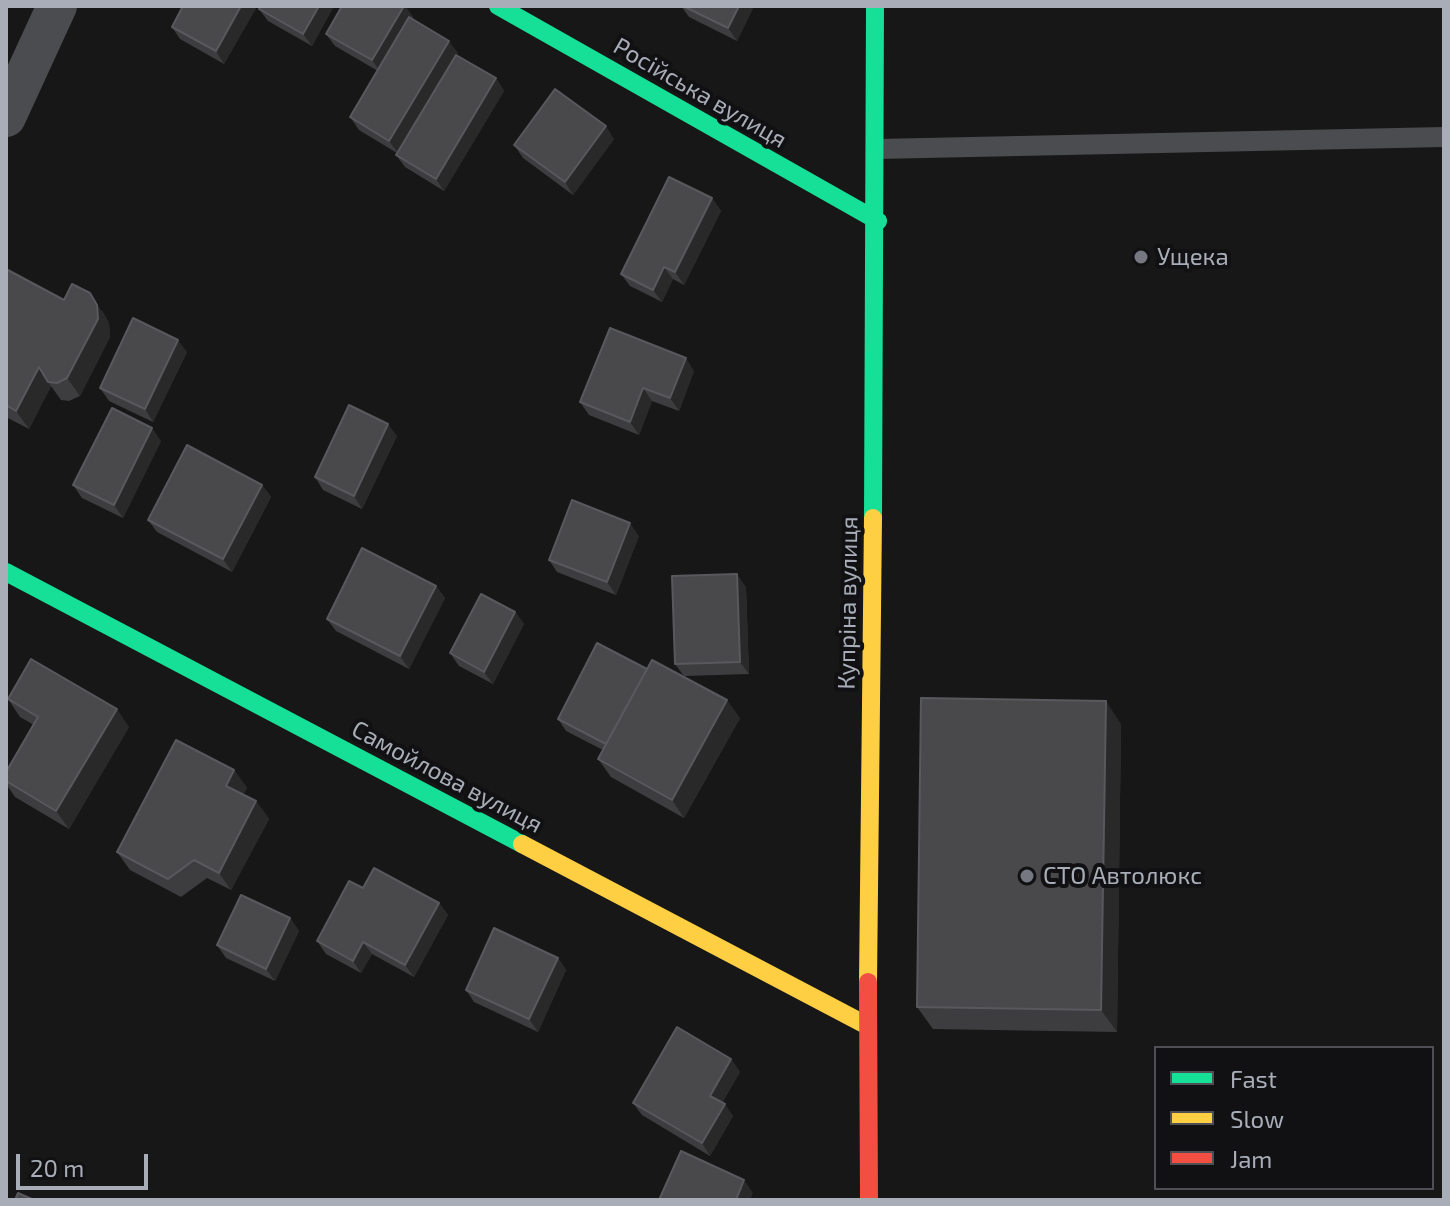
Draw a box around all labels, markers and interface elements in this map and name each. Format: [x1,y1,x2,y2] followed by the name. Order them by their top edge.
[608,32,792,154] street label: Російська вулиця
[1157,243,1229,271] place label: Ущека
[1132,248,1150,266] marker: Ущека
[832,516,864,690] street label: Купріна вулиця
[347,715,547,839] street label: Самойлова вулиця
[1043,862,1202,890] place label: СТО Автолюкс
[1018,867,1036,885] marker: СТО Автолюкс
[1154,1046,1434,1190] legend
[1230,1064,1277,1093] text: Fast
[1230,1104,1284,1133] text: Slow
[20,1138,152,1188] scale bar
[1230,1144,1272,1173] text: Jam
[30,1153,84,1182] text: 20 m

